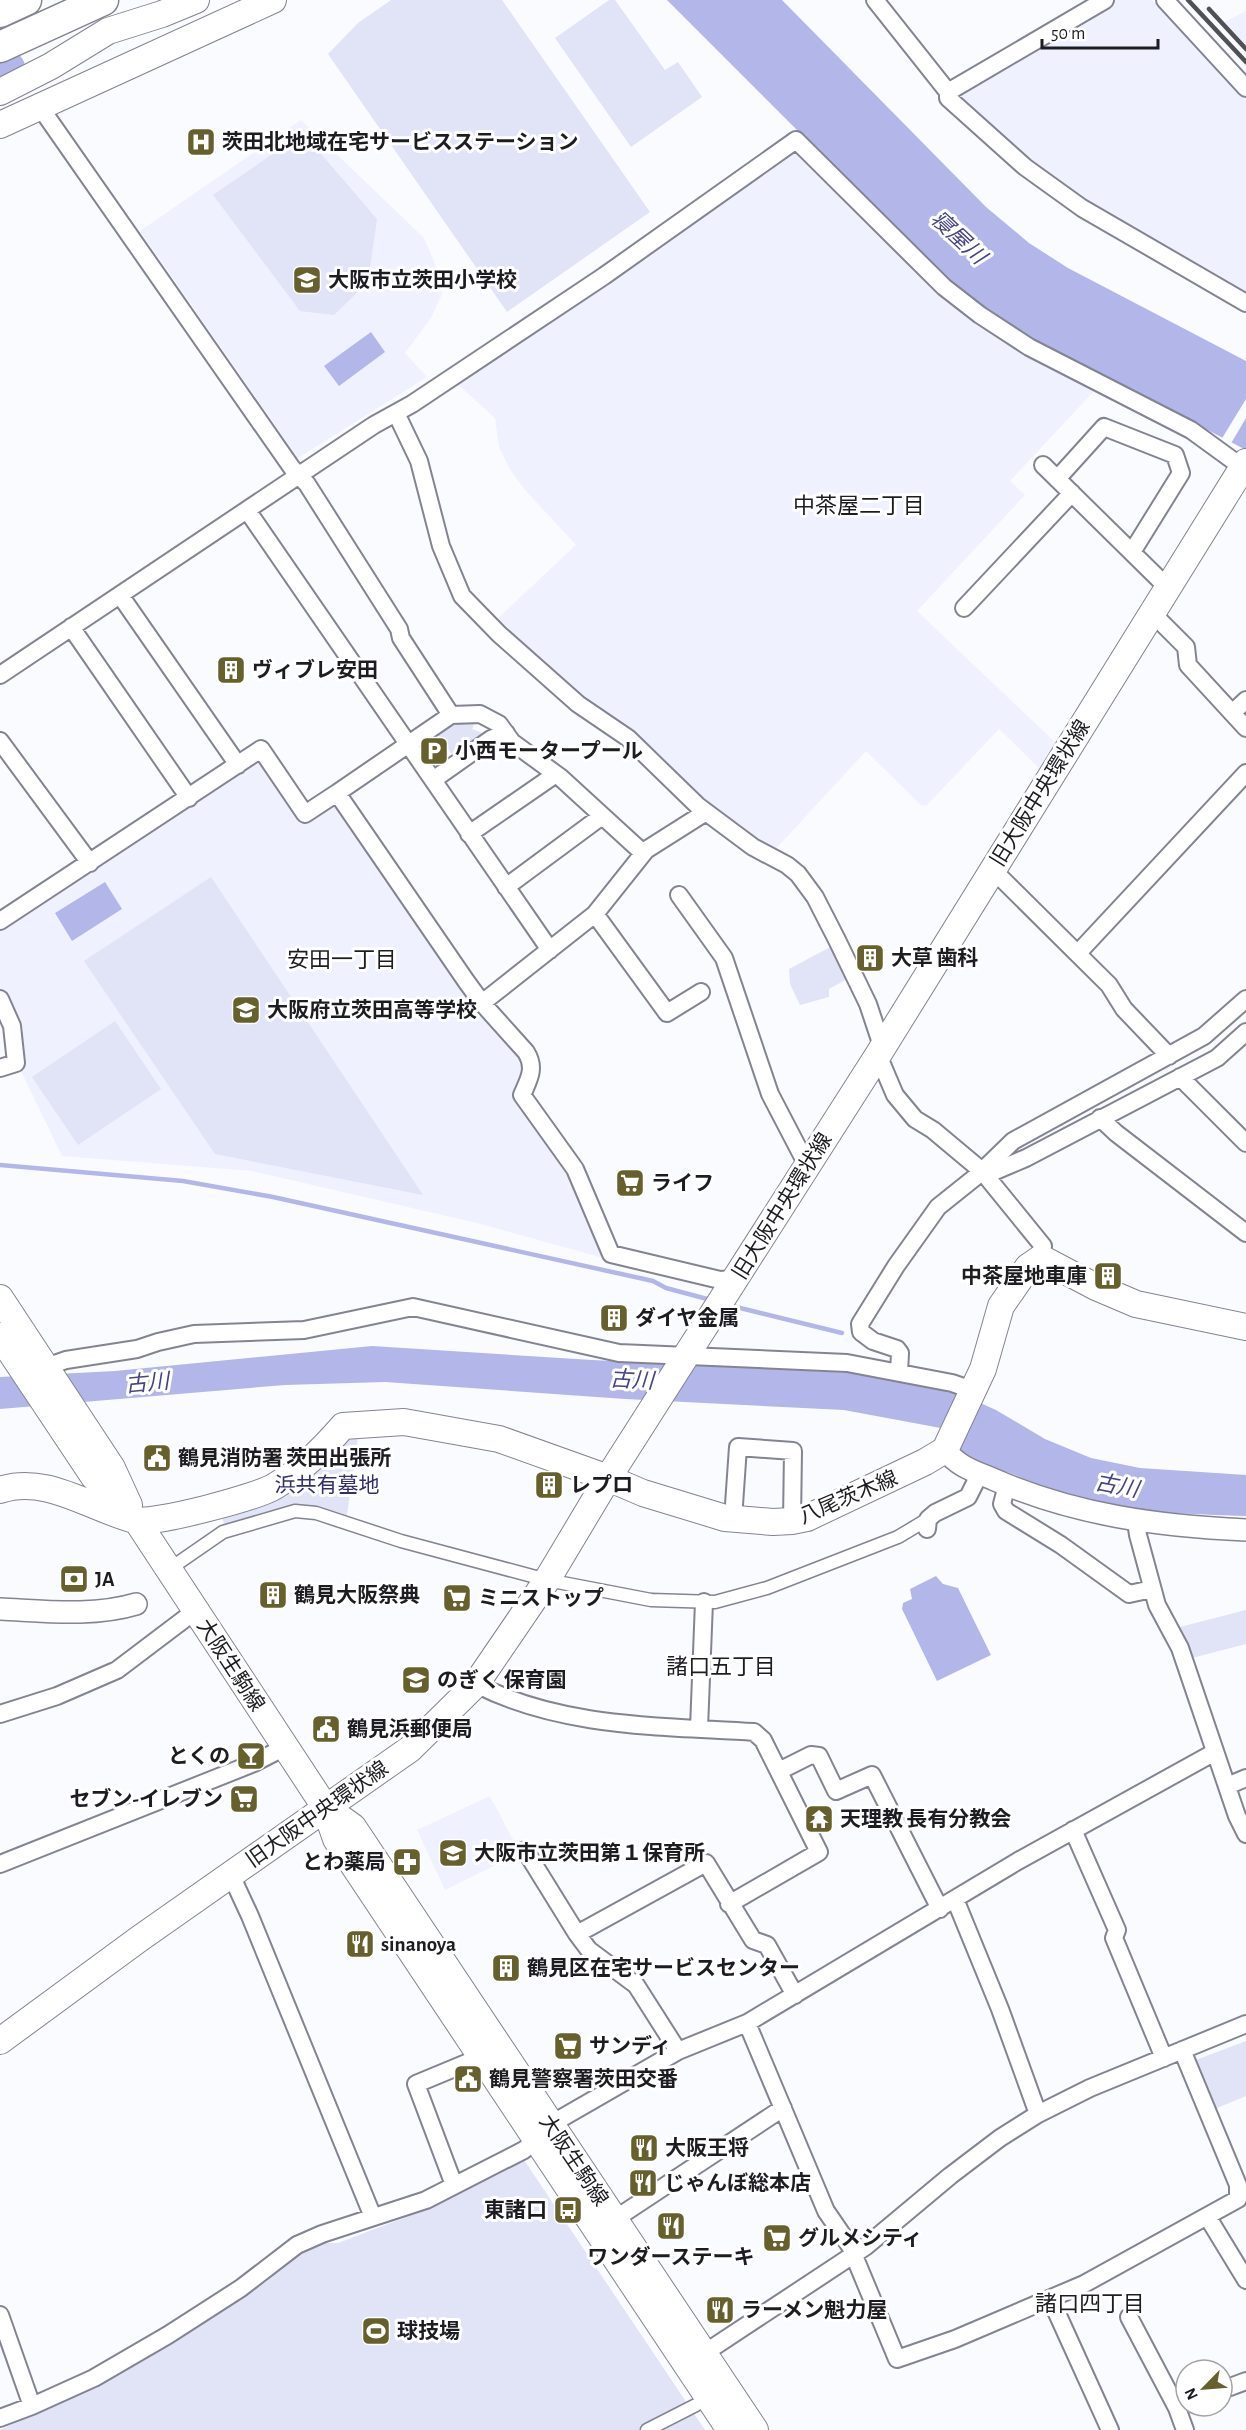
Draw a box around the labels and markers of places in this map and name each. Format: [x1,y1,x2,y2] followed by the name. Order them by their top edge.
[185,126,217,158] hospital icon: 茨田北地域在宅サービスステーション
[222,131,579,153] place label: 茨田北地域在宅サービスステーション
[291,264,323,296] school or university icon: 大阪市立茨田小学校
[328,269,517,291] place label: 大阪市立茨田小学校
[215,654,247,686] building icon: ヴィブレ安田
[252,658,378,681] place label: ヴィブレ安田
[418,735,450,767] parking icon: 小西モータープール
[455,740,643,762] place label: 小西モータープール
[854,942,886,974] building icon: 大草 歯科
[891,947,978,969] place label: 大草 歯科
[230,994,262,1026] school or university icon: 大阪府立茨田高等学校
[267,999,477,1021] place label: 大阪府立茨田高等学校
[614,1167,646,1199] supermarket icon: ライフ
[651,1172,714,1194] place label: ライフ
[1092,1260,1124,1292] building icon: 中茶屋地車庫
[961,1265,1087,1287] place label: 中茶屋地車庫
[598,1302,630,1334] building icon: ダイヤ金属
[635,1306,739,1329] place label: ダイヤ金属
[141,1442,173,1474] public building icon: 鶴見消防署 茨田出張所
[178,1447,391,1469] place label: 鶴見消防署 茨田出張所
[533,1469,565,1501] building icon: レプロ
[570,1474,633,1496] place label: レプロ
[58,1563,90,1595] bank icon: JA
[95,1569,115,1590] place label: JA
[257,1579,289,1611] building icon: 鶴見大阪祭典
[441,1582,473,1614] supermarket icon: ミニストップ
[294,1583,420,1606] place label: 鶴見大阪祭典
[478,1587,604,1609] place label: ミニストップ
[400,1664,432,1696] school or university icon: のぎく 保育園
[437,1669,567,1691] place label: のぎく 保育園
[310,1713,342,1745] public building icon: 鶴見浜郵便局
[347,1718,473,1740] place label: 鶴見浜郵便局
[235,1740,267,1772] bar icon: とくの
[168,1745,230,1767] place label: とくの
[228,1783,260,1815] supermarket icon: セブン-イレブン
[70,1787,223,1810] place label: セブン-イレブン
[803,1803,835,1835] temple icon: 天理教 長有分教会
[840,1808,1011,1830] place label: 天理教 長有分教会
[437,1837,469,1869] school or university icon: 大阪市立茨田第１保育所
[474,1842,705,1864] place label: 大阪市立茨田第１保育所
[391,1846,423,1878] pharmacy icon: とわ薬局
[302,1851,386,1873] place label: とわ薬局
[344,1928,376,1960] restaurant icon: sinanoya
[381,1934,456,1955] place label: sinanoya
[490,1952,522,1984] building icon: 鶴見区在宅サービスセンター
[527,1957,800,1979] place label: 鶴見区在宅サービスセンター
[552,2030,584,2062] supermarket icon: サンディ
[589,2034,672,2057] place label: サンディ
[452,2063,484,2095] public building icon: 鶴見警察署茨田交番
[489,2068,678,2090] place label: 鶴見警察署茨田交番
[628,2132,660,2164] restaurant icon: 大阪王将
[665,2136,749,2159] place label: 大阪王将
[627,2167,659,2199] restaurant icon: じゃんぼ総本店
[664,2172,811,2194] place label: じゃんぼ総本店
[552,2194,584,2226] bus stop icon: 東諸口
[484,2199,547,2221] place label: 東諸口
[655,2210,687,2242] restaurant icon: ワンダーステーキ
[761,2222,793,2254] supermarket icon: グルメシティ
[798,2227,923,2249] place label: グルメシティ
[588,2245,754,2268] place label: ワンダーステーキ
[704,2294,736,2326] restaurant icon: ラーメン魁力屋
[741,2299,887,2321] place label: ラーメン魁力屋
[360,2315,392,2347] sports icon: 球技場
[397,2320,460,2342] place label: 球技場

